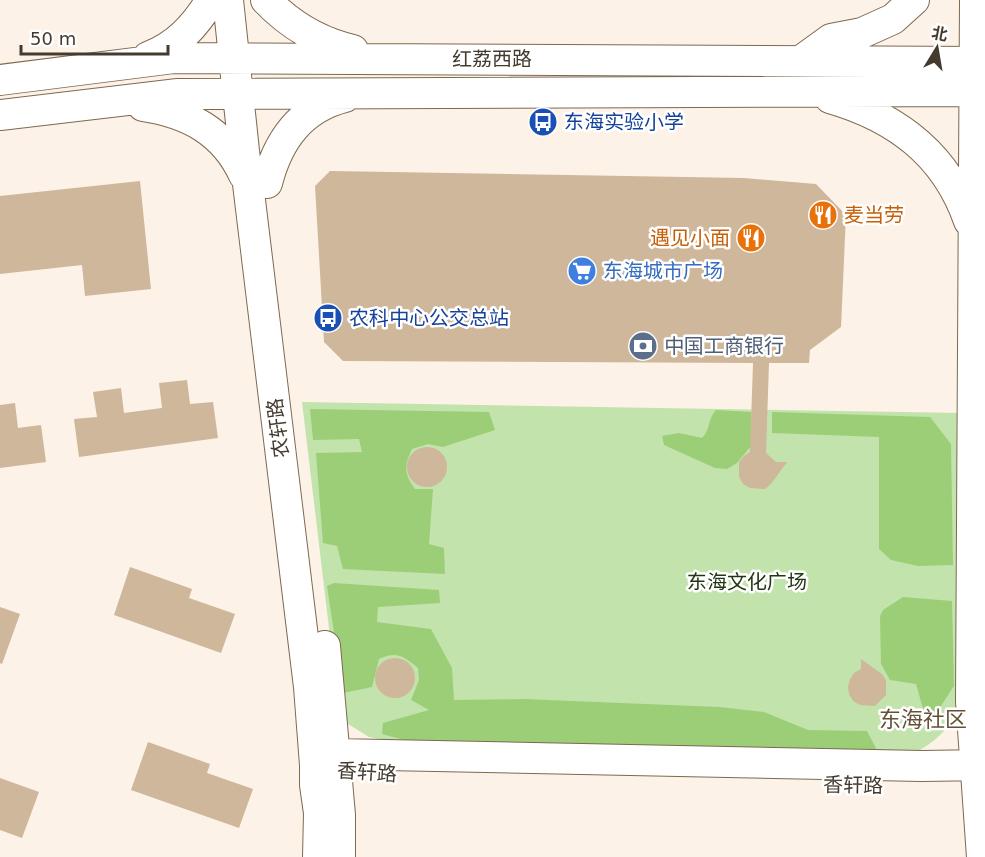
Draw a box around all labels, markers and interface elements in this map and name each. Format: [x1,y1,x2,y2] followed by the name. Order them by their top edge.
[21,18,168,56] scale bar
[907,18,967,78] north arrow
[930,23,949,45] text: 北
[30,28,76,49] text: 50 m
[452,47,532,71] street label: 红荔西路
[527,106,559,138] bus stop icon: 东海实验小学
[564,110,684,134] place label: 东海实验小学
[807,199,839,231] restaurant icon: 麦当劳
[844,203,904,227] place label: 麦当劳
[735,222,767,254] restaurant icon: 遇见小面
[650,226,730,250] place label: 遇见小面
[566,255,598,287] supermarket icon: 东海城市广场
[603,259,723,283] place label: 东海城市广场
[312,302,344,334] bus stop icon: 农科中心公交总站
[349,306,509,330] place label: 农科中心公交总站
[627,330,659,362] bank icon: 中国工商银行
[664,334,784,358] place label: 中国工商银行
[262,397,294,459] street label: 农轩路
[687,570,807,594] park label: 东海文化广场
[879,707,967,732] district label: 东海社区
[336,758,398,786] street label: 香轩路
[823,772,883,798] street label: 香轩路

